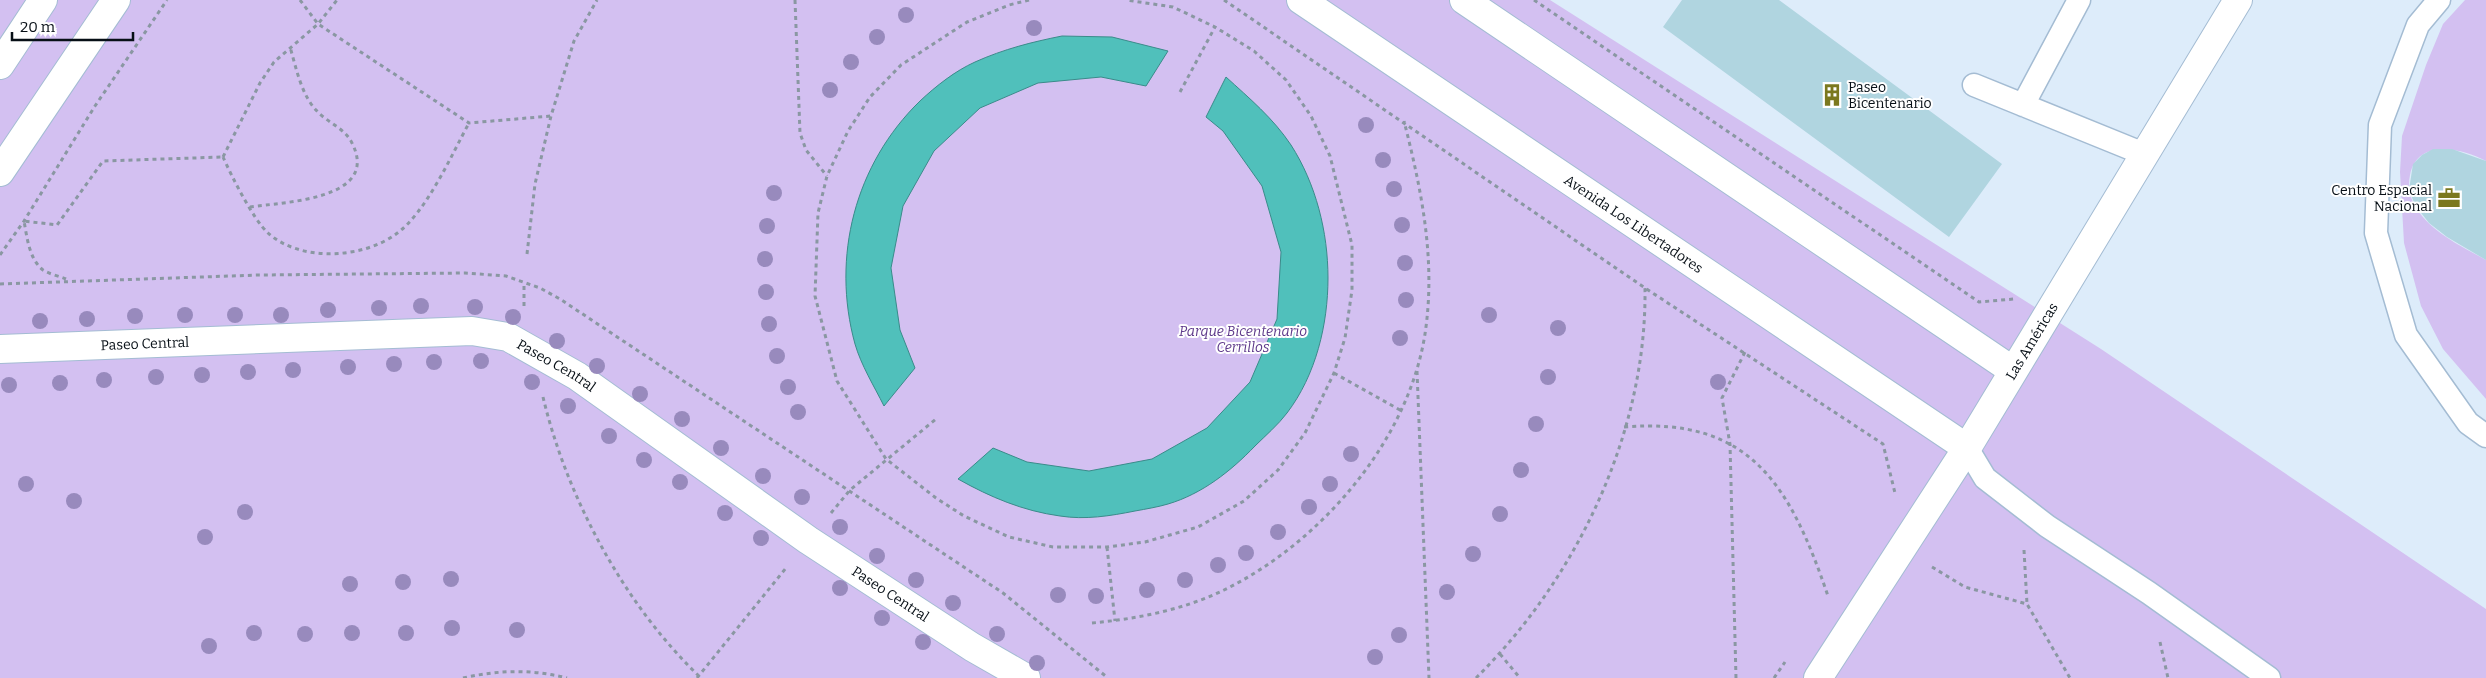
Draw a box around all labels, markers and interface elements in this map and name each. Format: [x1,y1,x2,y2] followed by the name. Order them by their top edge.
[12,10,134,42] scale bar
[20,18,56,36] text: 20 m
[1848,79,1932,112] place label: Paseo Bicentenario
[1819,82,1845,108] building icon: Paseo Bicentenario
[1561,171,1706,277] street label: Avenida Los Libertadores
[2331,182,2432,215] place label: Centro Espacial Nacional
[2436,185,2462,211] office icon: Centro Espacial Nacional
[2002,299,2061,383] street label: Las Américas
[1179,323,1307,356] park label: Parque Bicentenario Cerrillos
[100,333,190,354] street label: Paseo Central
[514,335,599,395] street label: Paseo Central
[849,563,932,625] street label: Paseo Central

